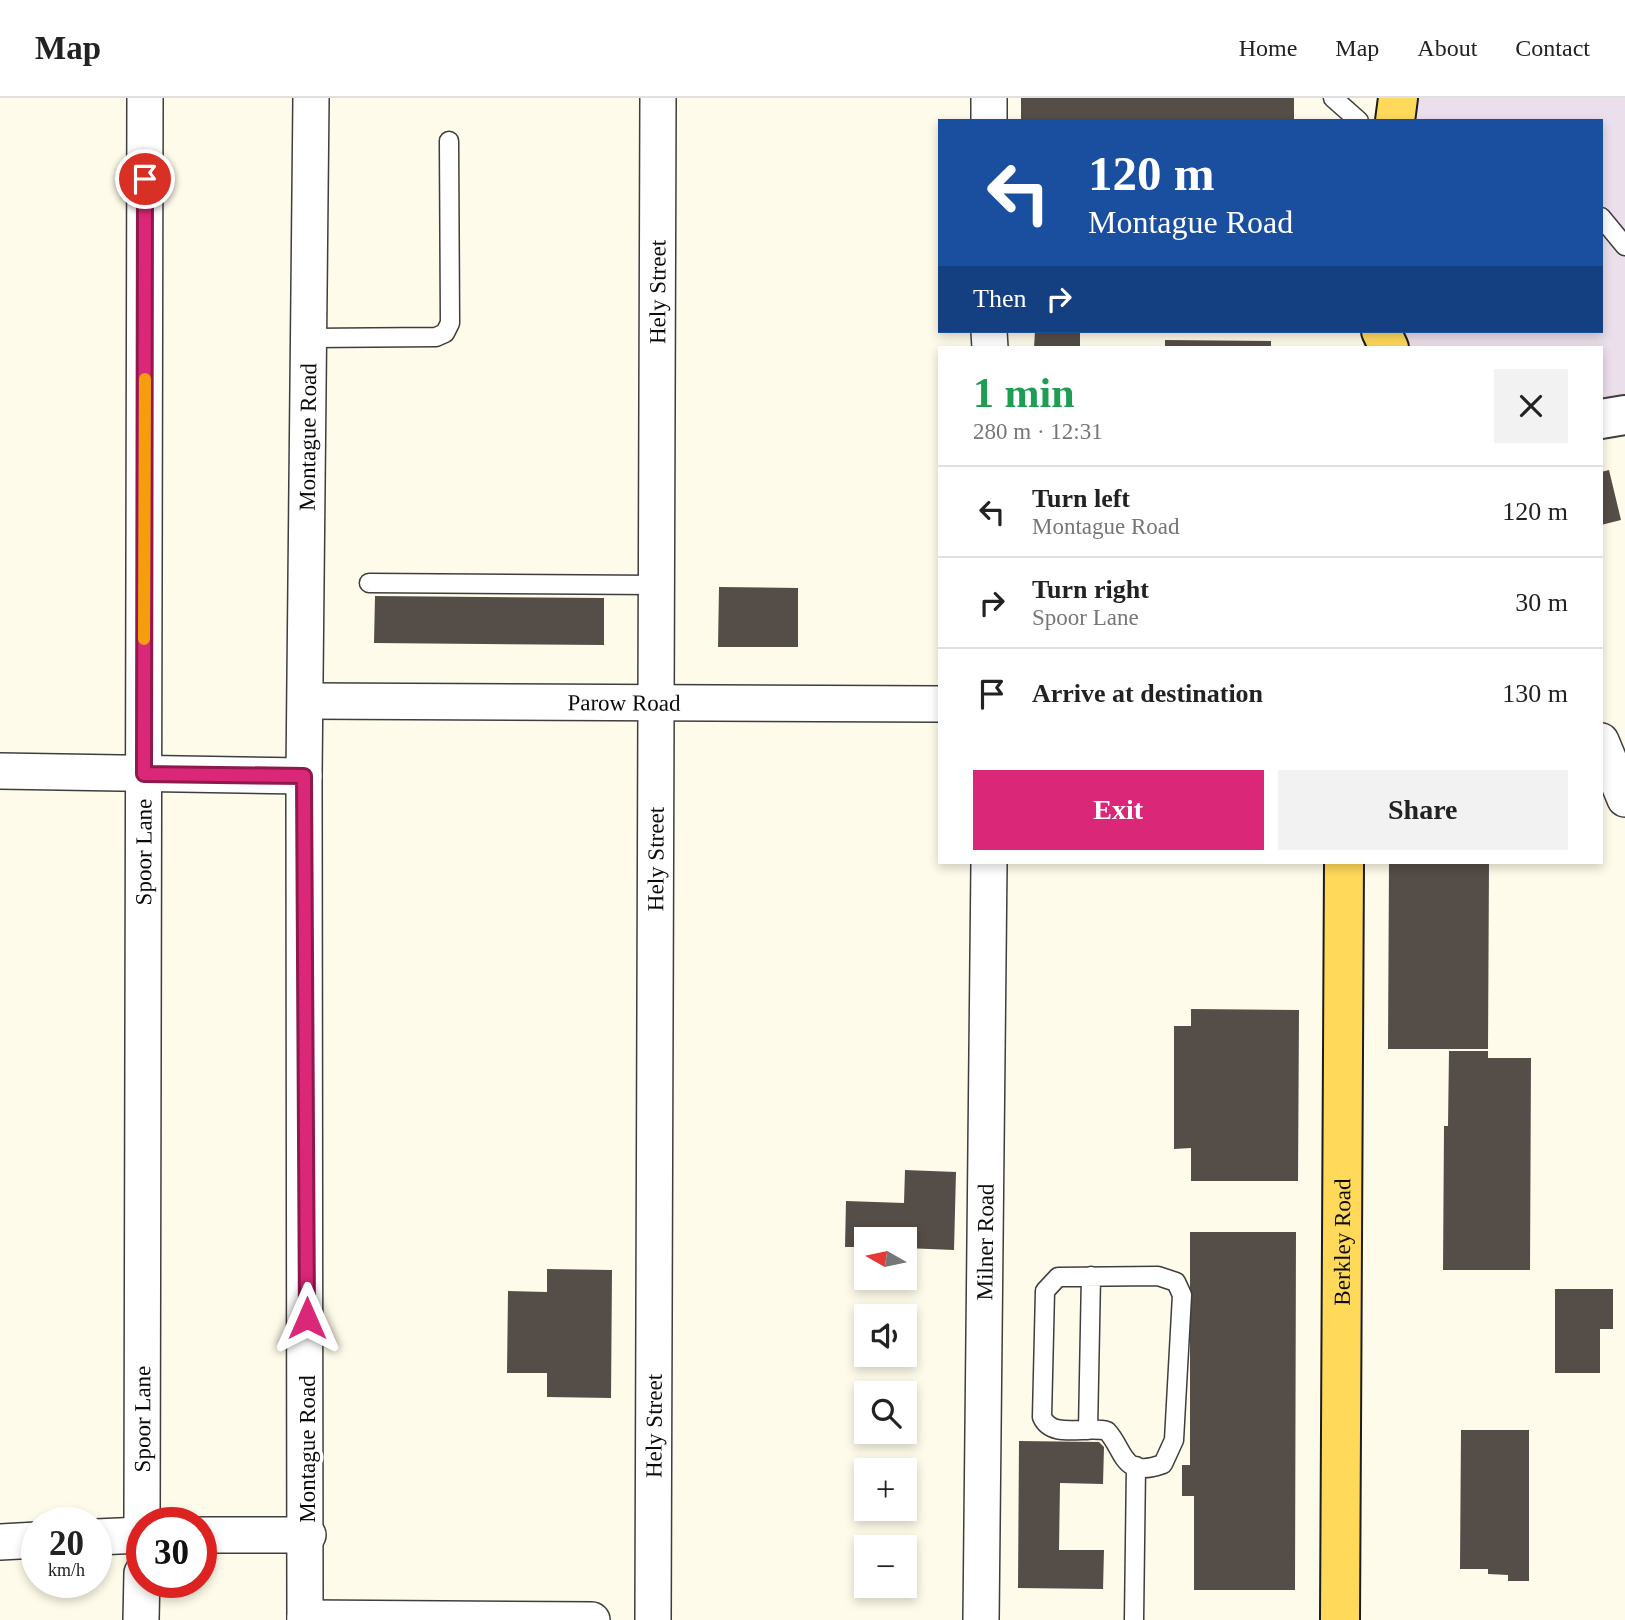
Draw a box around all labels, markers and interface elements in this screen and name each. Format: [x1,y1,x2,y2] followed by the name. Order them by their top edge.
[35,30,101,66] text: Map
[1239,35,1297,61] text: Home
[1335,35,1379,61] text: Map
[1417,35,1477,61] text: About
[1515,35,1590,61] text: Contact
[1088,146,1215,201] text: 120 m
[973,147,1064,238] icon: left
[115,149,175,209] pin
[126,160,164,198] icon: arrive
[1088,204,1293,240] text: Montague Road
[645,239,670,344] street label: Hely Street
[1040,280,1078,318] icon: right
[973,284,1026,313] text: Then
[294,363,321,511] street label: Montague Road
[1494,369,1568,443] button: close
[973,370,1075,416] text: 1 min
[973,419,1103,444] text: 280 m · 12:31
[1032,484,1130,513] text: Turn left
[973,493,1011,531] icon: left
[1502,497,1568,526] text: 120 m
[1032,514,1180,539] text: Montague Road
[1032,575,1149,604] text: Turn right
[973,584,1011,622] icon: right
[1515,588,1568,617] text: 30 m
[1032,605,1139,630] text: Spoor Lane
[973,675,1011,713] icon: arrive
[1032,679,1263,708] text: Arrive at destination
[1502,679,1568,708] text: 130 m
[567,690,681,715] street label: Parow Road
[973,770,1264,850] button: Exit
[1278,770,1568,850] button: Share
[131,799,156,905] street label: Spoor Lane
[643,806,668,911] street label: Hely Street
[1329,1178,1355,1306] street label: Berkley Road
[972,1183,998,1301] street label: Milner Road
[854,1227,917,1290] north arrow
[854,1227,917,1598] map controls
[270,1281,344,1355] position arrow
[854,1304,917,1367] button: sound
[130,1366,155,1472] street label: Spoor Lane
[641,1373,666,1478] street label: Hely Street
[295,1375,320,1523] street label: Montague Road
[854,1381,917,1444] button: search
[854,1458,917,1521] button: +
[126,1507,217,1598] speed limit sign: 30
[49,1524,84,1563] text: 20
[854,1535,917,1598] button: −
[48,1560,85,1580] text: km/h

